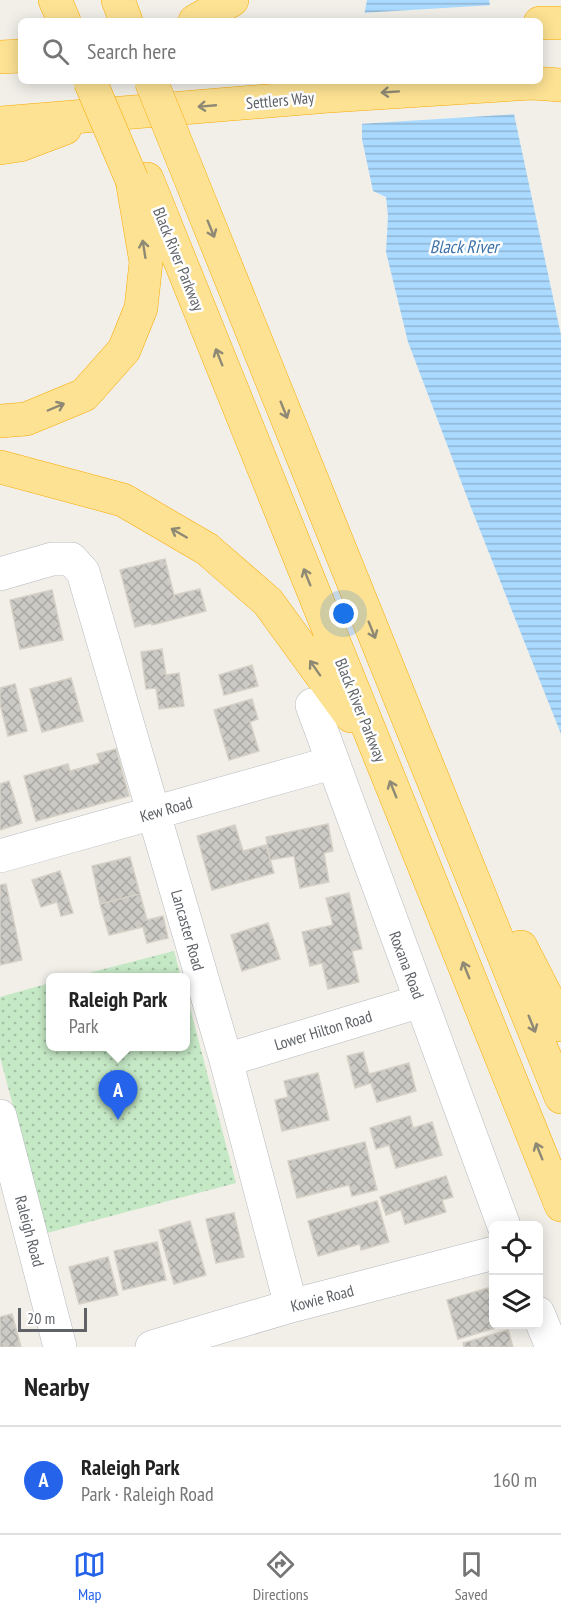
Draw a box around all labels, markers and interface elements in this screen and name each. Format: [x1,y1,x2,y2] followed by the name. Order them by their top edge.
[18,18,543,84] search box
[39,35,72,68] icon: search
[87,37,176,65] text: Search here
[245,87,315,113] street label: Settlers Way
[381,87,400,98] one-way arrow
[198,101,218,112] one-way arrow
[149,204,209,314] street label: Black River Parkway
[206,220,217,238] one-way arrow
[430,235,501,258] water label: Black River
[138,240,149,260] one-way arrow
[213,348,224,367] one-way arrow
[46,400,64,412] one-way arrow
[279,400,290,419] one-way arrow
[170,526,187,538] one-way arrow
[301,568,312,587] one-way arrow
[329,599,358,628] your location
[368,620,379,639] one-way arrow
[331,655,391,765] street label: Black River Parkway
[309,661,321,677] one-way arrow
[387,781,398,799] one-way arrow
[137,792,195,826] street label: Kew Road
[167,887,209,973] street label: Lancaster Road
[385,928,429,1002] street label: Roxana Road
[460,961,471,980] one-way arrow
[46,973,190,1051] popup
[69,985,167,1013] text: Raleigh Park
[272,1006,374,1054] street label: Lower Hilton Road
[69,1013,98,1039] text: Park
[527,1014,538,1033] one-way arrow
[98,1070,138,1120] pin: A
[533,1142,544,1161] one-way arrow
[11,1193,49,1269] street label: Raleigh Road
[489,1221,543,1329] map controls
[489,1221,543,1275] button: locate
[489,1275,543,1329] button: layers
[288,1280,356,1316] street label: Kowie Road
[18,1305,87,1332] scale bar
[27,1308,55,1328] text: 20 m
[24,1370,89,1403] text: Nearby
[81,1453,180,1481] text: Raleigh Park
[38,1467,49,1493] text: A
[493,1467,537,1493] text: 160 m
[81,1481,214,1507] text: Park · Raleigh Road
[73,1548,106,1604] tab: Map
[253,1548,308,1604] tab: Directions
[455,1548,488,1604] tab: Saved

